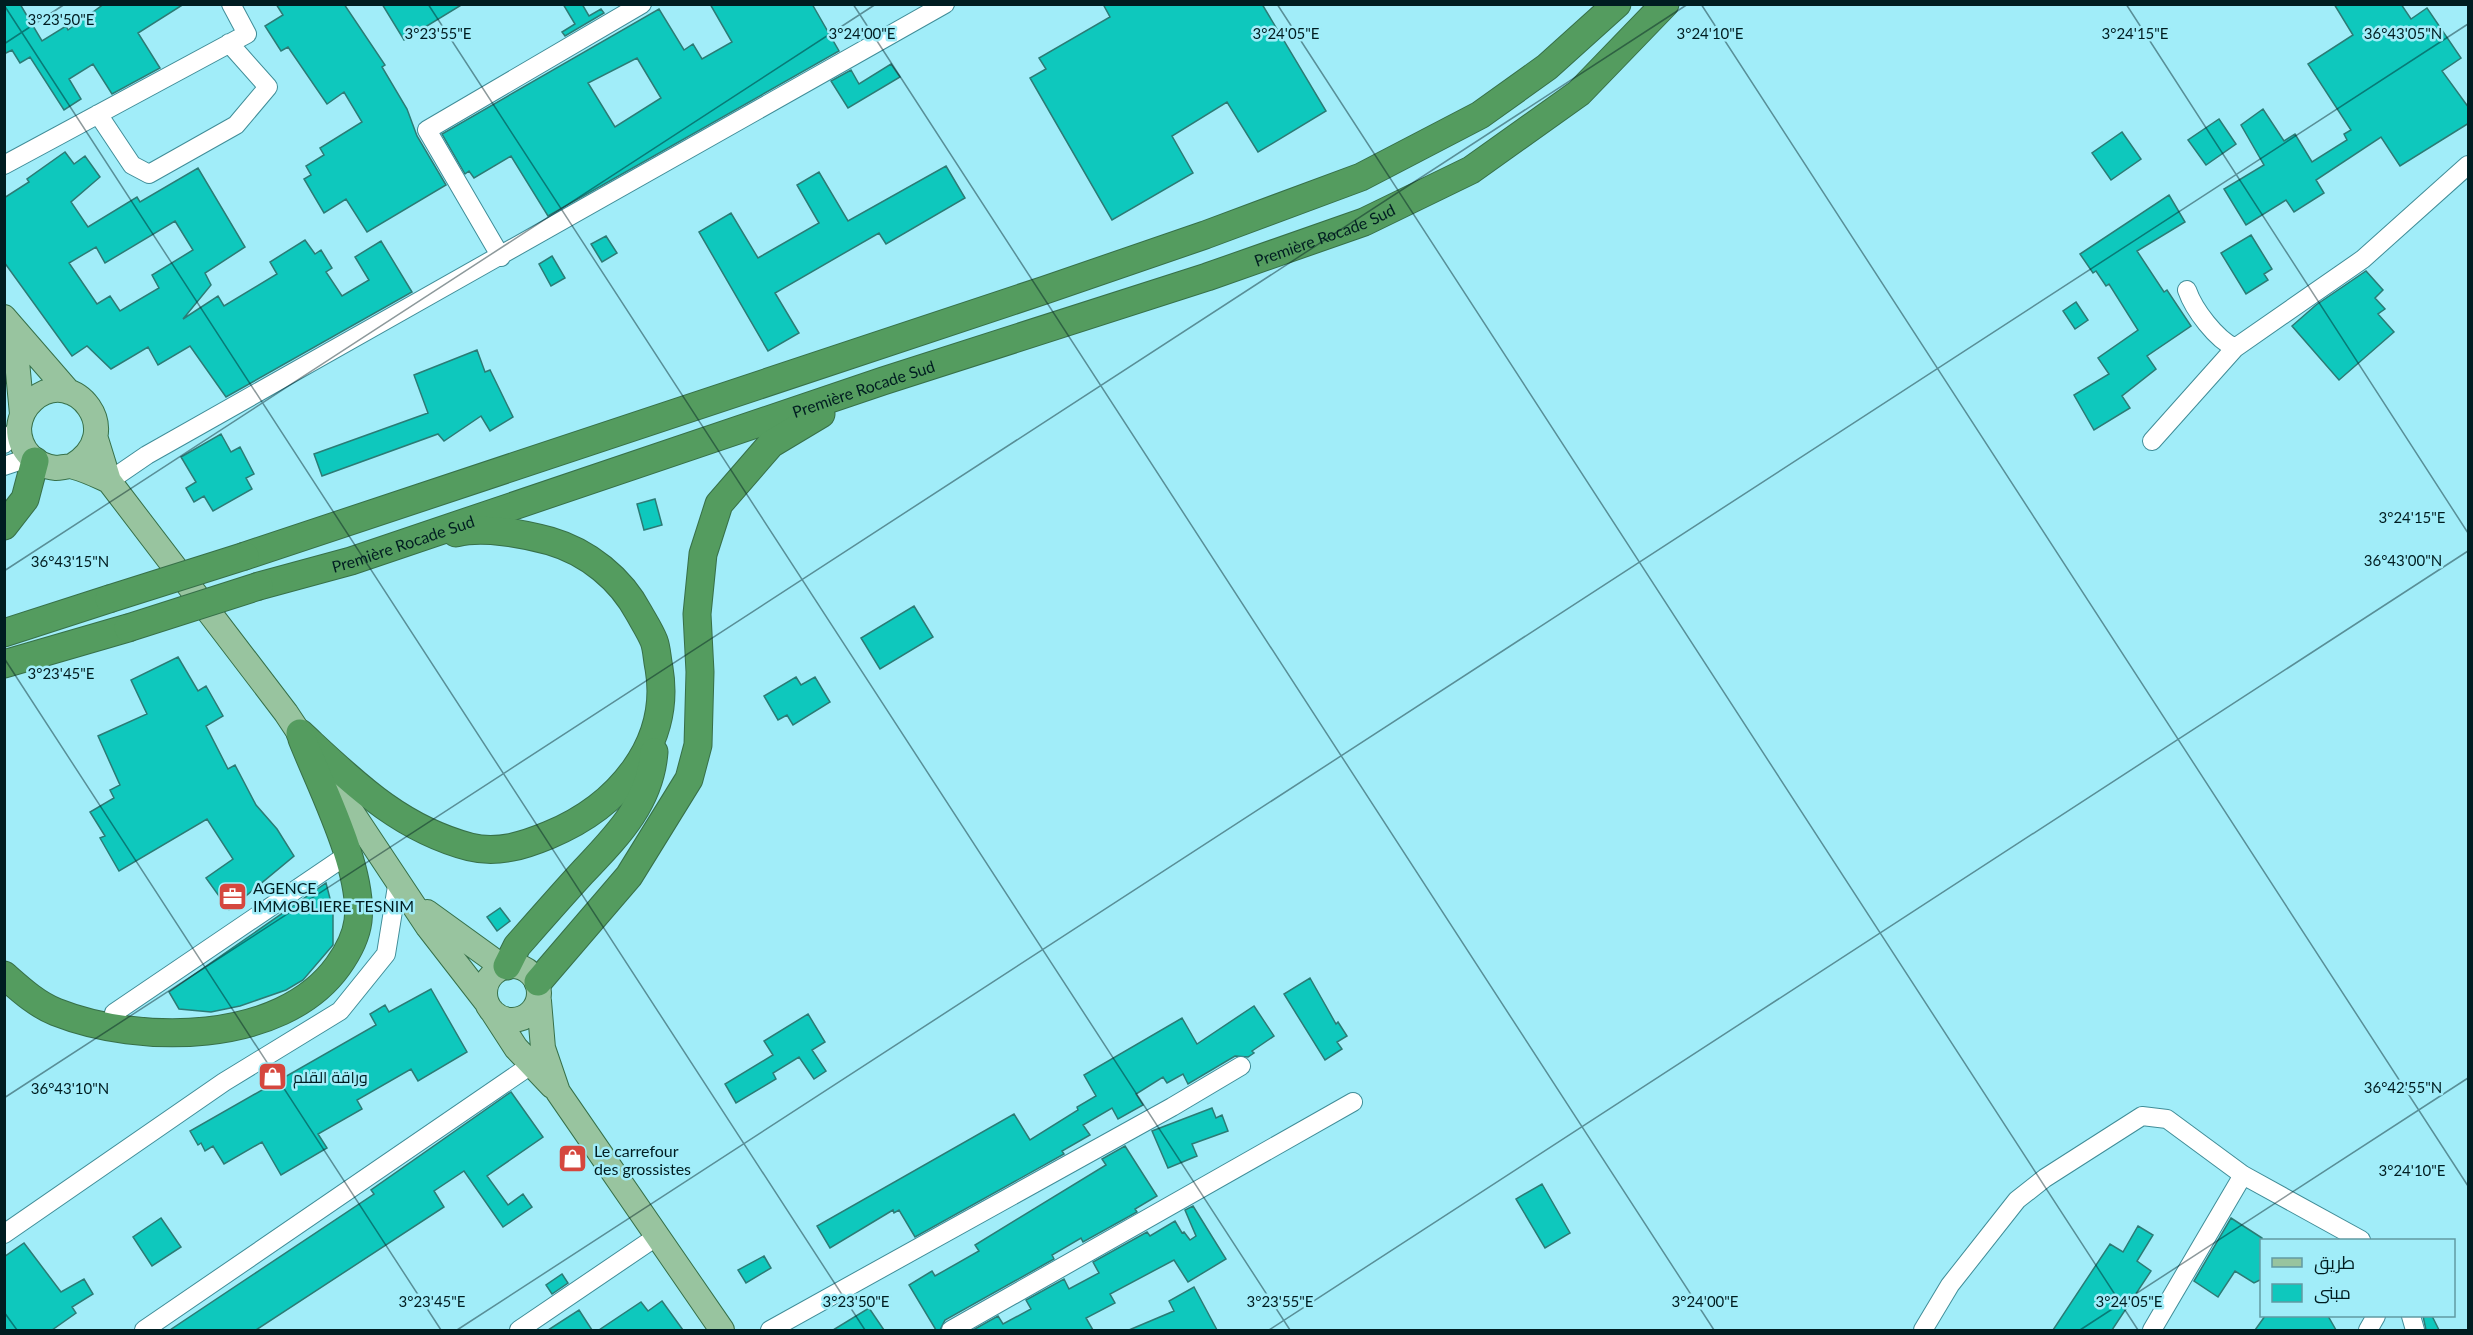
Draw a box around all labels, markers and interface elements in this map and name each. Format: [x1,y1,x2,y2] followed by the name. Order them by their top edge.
[28,10,95,28] text: 3°23'50"E
[405,24,472,42] text: 3°23'55"E
[829,24,896,42] text: 3°24'00"E
[1253,24,1320,42] text: 3°24'05"E
[1677,24,1744,42] text: 3°24'10"E
[2102,24,2169,42] text: 3°24'15"E
[2364,24,2442,42] text: 36°43'05"N
[1251,199,1398,269] street label: Première Rocade Sud
[789,356,937,421] street label: Première Rocade Sud
[2379,508,2446,526] text: 3°24'15"E
[329,511,476,575] street label: Première Rocade Sud
[2364,551,2442,569] text: 36°43'00"N
[31,552,109,570] text: 36°43'15"N
[28,664,95,682] text: 3°23'45"E
[253,878,414,915] place label: AGENCE IMMOBLIERE TESNIM
[216,880,248,912] office icon: AGENCE IMMOBLIERE TESNIM
[256,1060,288,1092] shop icon: وراقة القلم
[293,1067,368,1089] place label: وراقة القلم
[2364,1078,2442,1096] text: 36°42'55"N
[31,1079,109,1097] text: 36°43'10"N
[594,1141,691,1178] place label: Le carrefour des grossistes
[557,1143,589,1175] shop icon: Le carrefour des grossistes
[2379,1161,2446,1179] text: 3°24'10"E
[2260,1239,2455,1317] legend
[2314,1251,2355,1275] text: طريق
[2314,1281,2351,1304] text: مبنى
[399,1292,466,1310] text: 3°23'45"E
[823,1292,890,1310] text: 3°23'50"E
[1247,1292,1314,1310] text: 3°23'55"E
[1672,1292,1739,1310] text: 3°24'00"E
[2096,1292,2163,1310] text: 3°24'05"E

